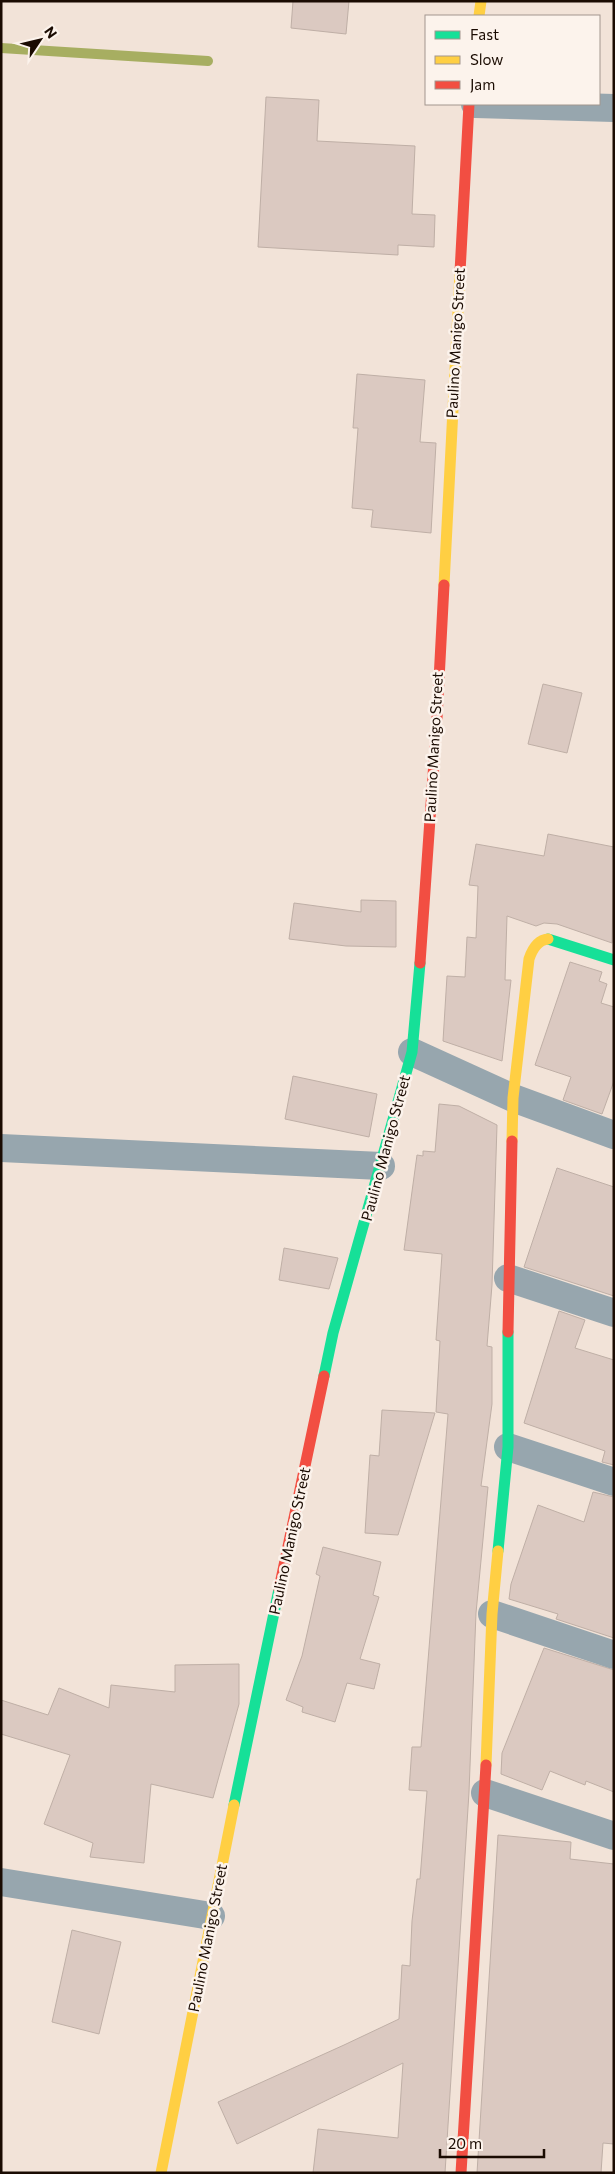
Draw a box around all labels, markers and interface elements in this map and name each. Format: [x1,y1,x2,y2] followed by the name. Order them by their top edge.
[15,15,65,65] north arrow
[425,15,600,105] legend
[41,23,61,41] text: N
[470,25,499,43] text: Fast
[470,50,503,68] text: Slow
[470,75,495,93] text: Jam
[442,267,468,419] street label: Paulino Manigo Street
[420,671,446,823] street label: Paulino Manigo Street
[357,1073,413,1223] street label: Paulino Manigo Street
[265,1465,313,1616] street label: Paulino Manigo Street
[184,1862,230,2013] street label: Paulino Manigo Street
[440,2126,544,2158] scale bar
[448,2134,482,2152] text: 20 m

